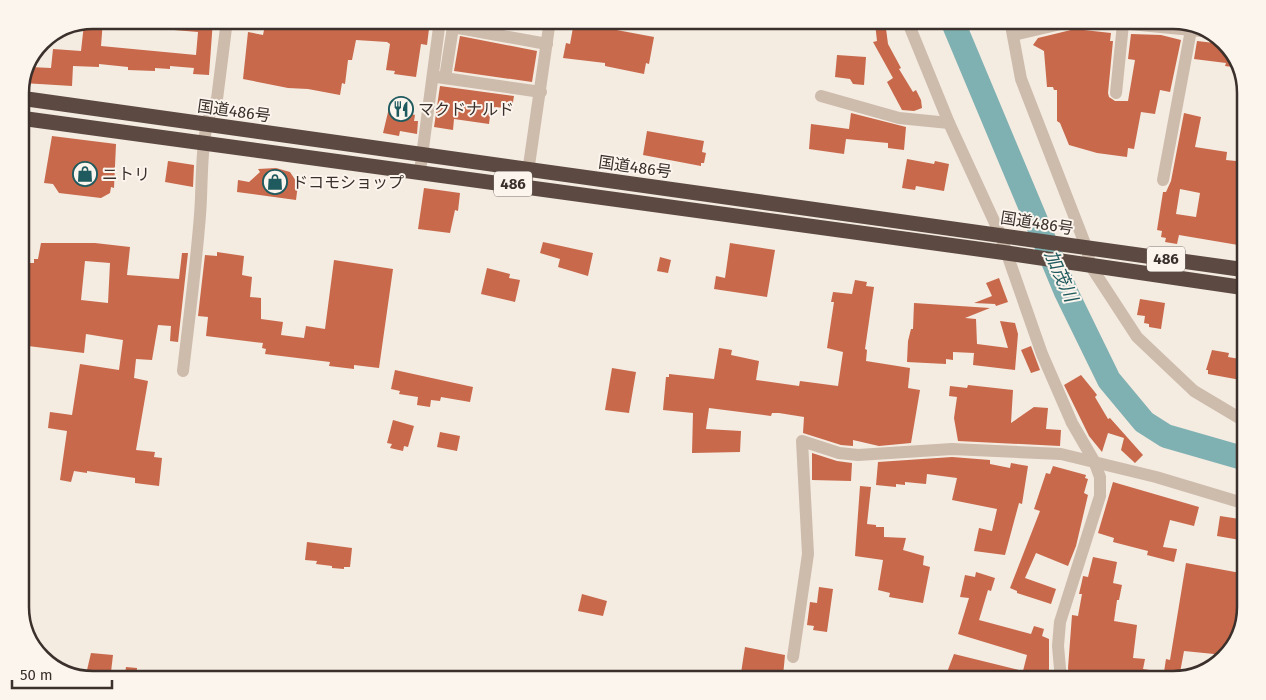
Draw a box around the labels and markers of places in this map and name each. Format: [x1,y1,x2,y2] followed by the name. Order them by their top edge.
[388,96,414,122] restaurant icon: マクドナルド
[418,100,514,119] place label: マクドナルド
[72,161,98,187] shop icon: ニトリ
[102,165,150,184] place label: ニトリ
[262,169,288,195] shop icon: ドコモショップ
[292,173,404,192] place label: ドコモショップ

